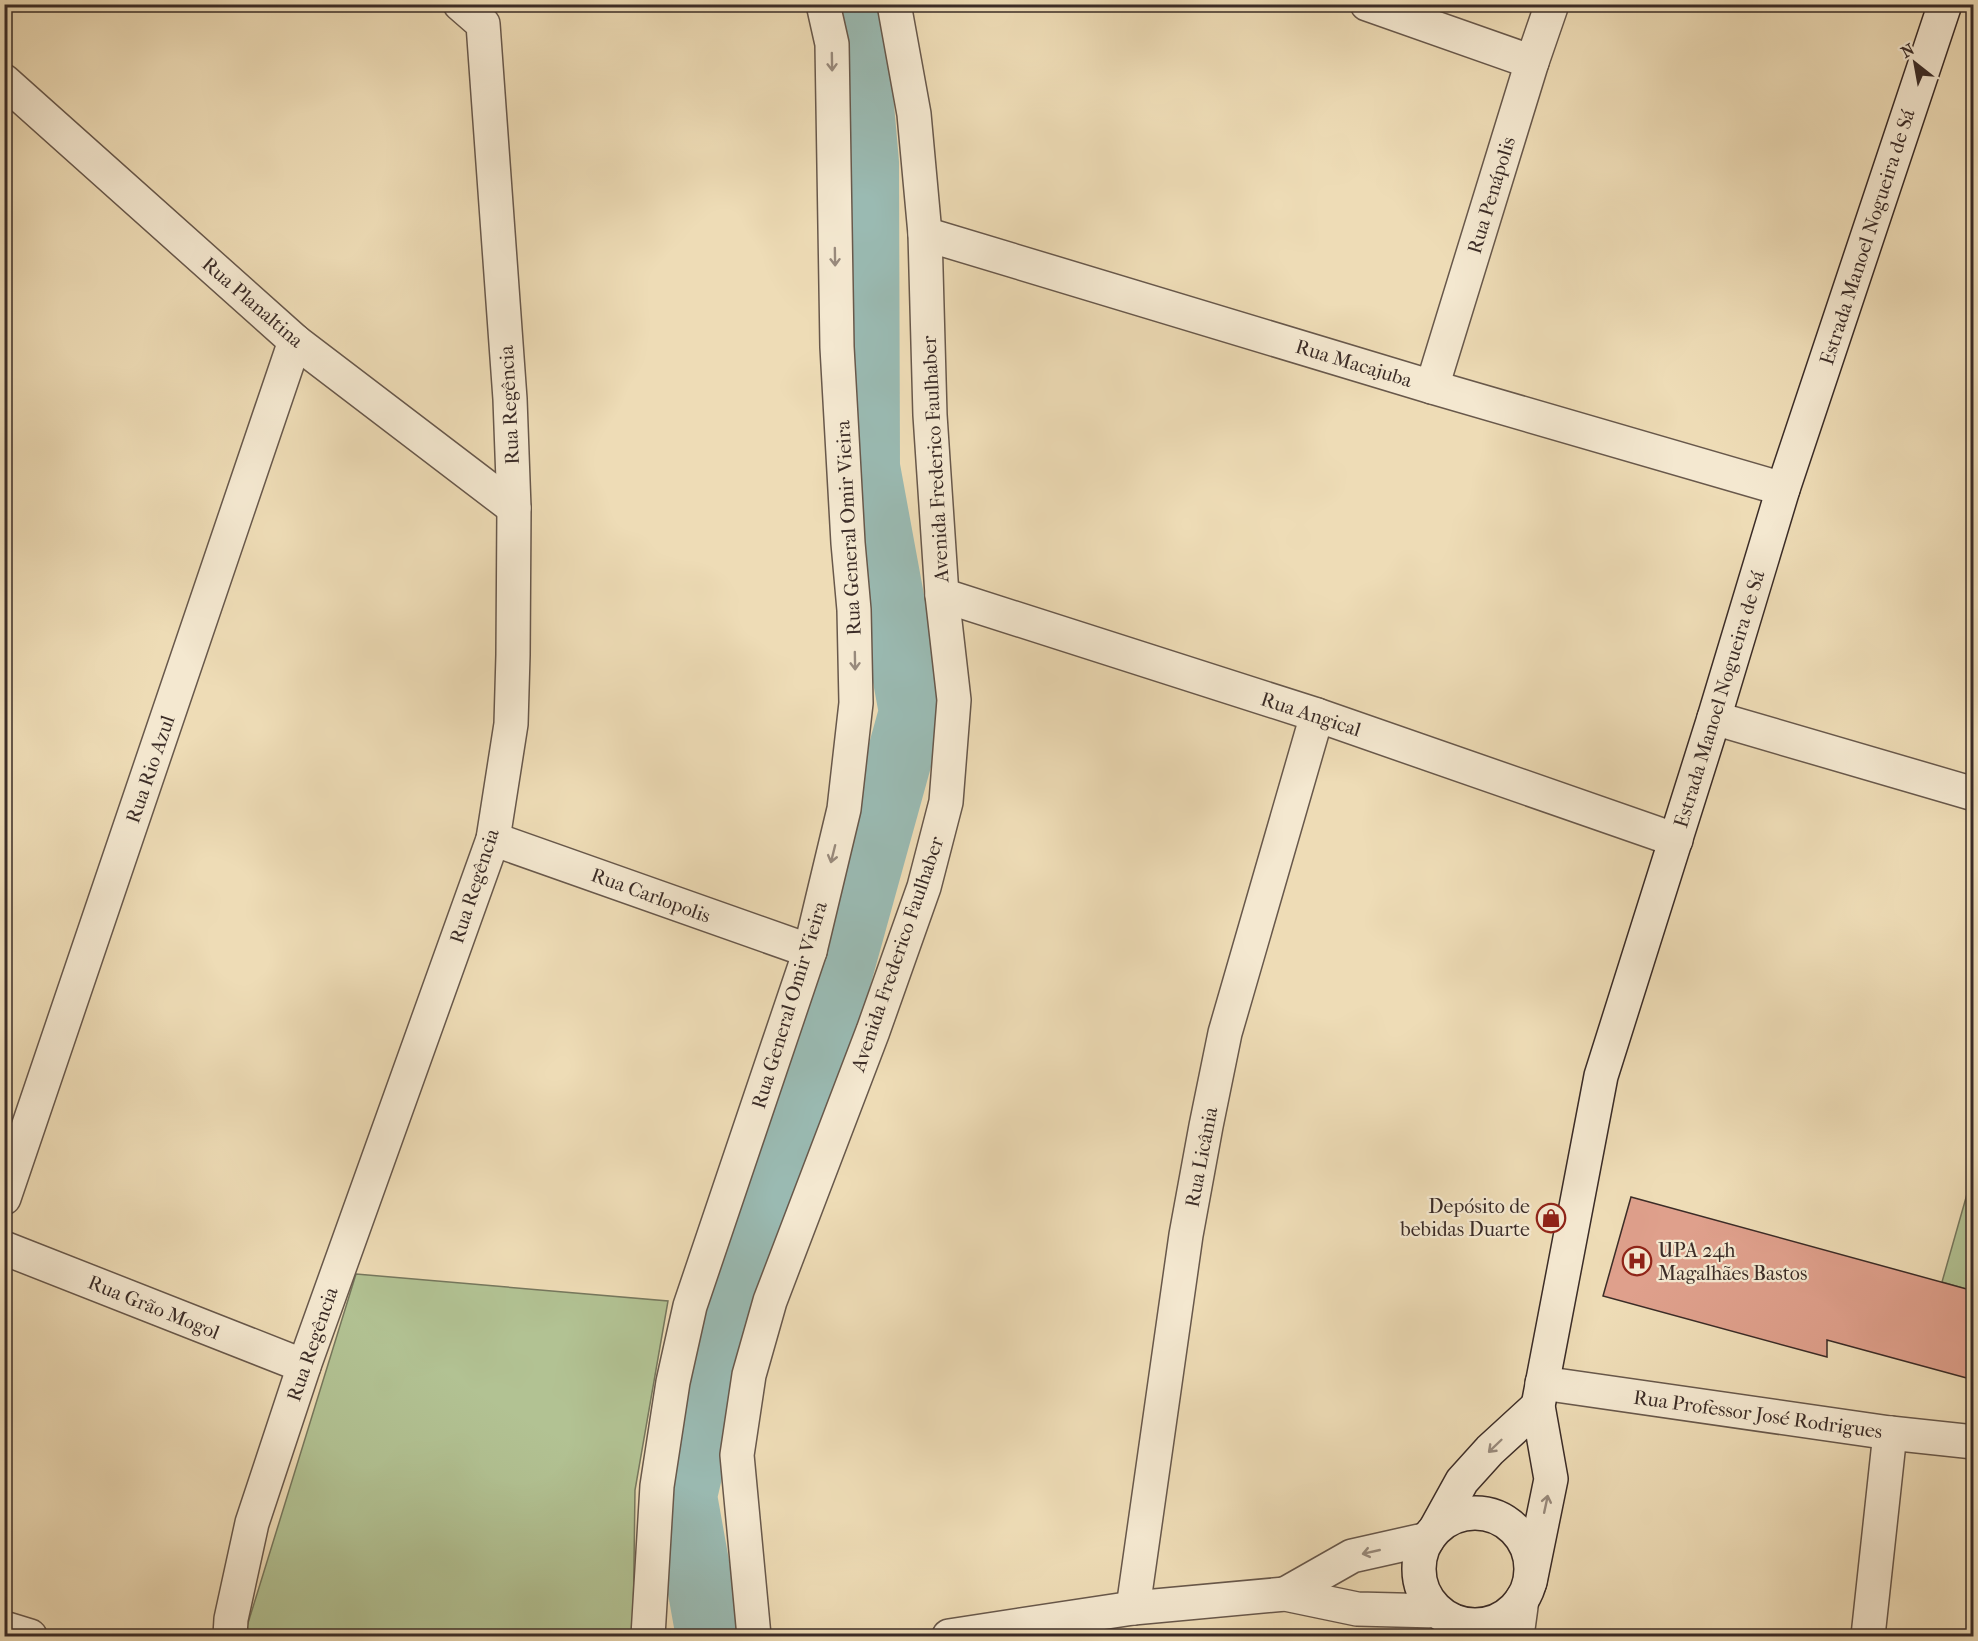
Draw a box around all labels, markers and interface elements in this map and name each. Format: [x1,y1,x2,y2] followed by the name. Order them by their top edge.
[1885,33,1945,93] north arrow
[1897,39,1918,62] text: N
[827,52,838,72] one-way arrow
[1815,106,1920,368] street label: Estrada Manoel Nogueira de Sá
[1463,134,1520,256] street label: Rua Penápolis
[830,247,841,267] one-way arrow
[198,252,308,353] street label: Rua Planaltina
[918,334,954,584] street label: Avenida Frederico Faulhaber
[1293,335,1416,392] street label: Rua Macajuba
[495,344,524,465] street label: Rua Regência
[831,419,866,636] street label: Rua General Omir Vieira
[1669,567,1770,830] street label: Estrada Manoel Nogueira de Sá
[849,651,861,671] one-way arrow
[1258,688,1364,742] street label: Rua Angical
[121,712,180,826] street label: Rua Rio Azul
[445,825,504,946] street label: Rua Regência
[846,833,949,1076] street label: Avenida Frederico Faulhaber
[827,845,839,864] one-way arrow
[588,863,714,928] street label: Rua Carlopolis
[747,898,832,1112] street label: Rua General Omir Vieira
[1181,1104,1223,1209] street label: Rua Licânia
[1399,1195,1530,1241] place label: Depósito de bebidas Duarte
[1535,1202,1567,1234] shop icon: Depósito de bebidas Duarte
[1658,1239,1807,1285] place label: UPA 24h Magalhães Bastos
[1621,1245,1653,1277] hospital icon: UPA 24h Magalhães Bastos
[85,1271,223,1344] street label: Rua Grão Mogol
[282,1283,343,1404] street label: Rua Regência
[1632,1386,1884,1443] street label: Rua Professor José Rodrigues
[1488,1438,1503,1452] one-way arrow
[1541,1495,1552,1514] one-way arrow
[1361,1546,1380,1558] one-way arrow

